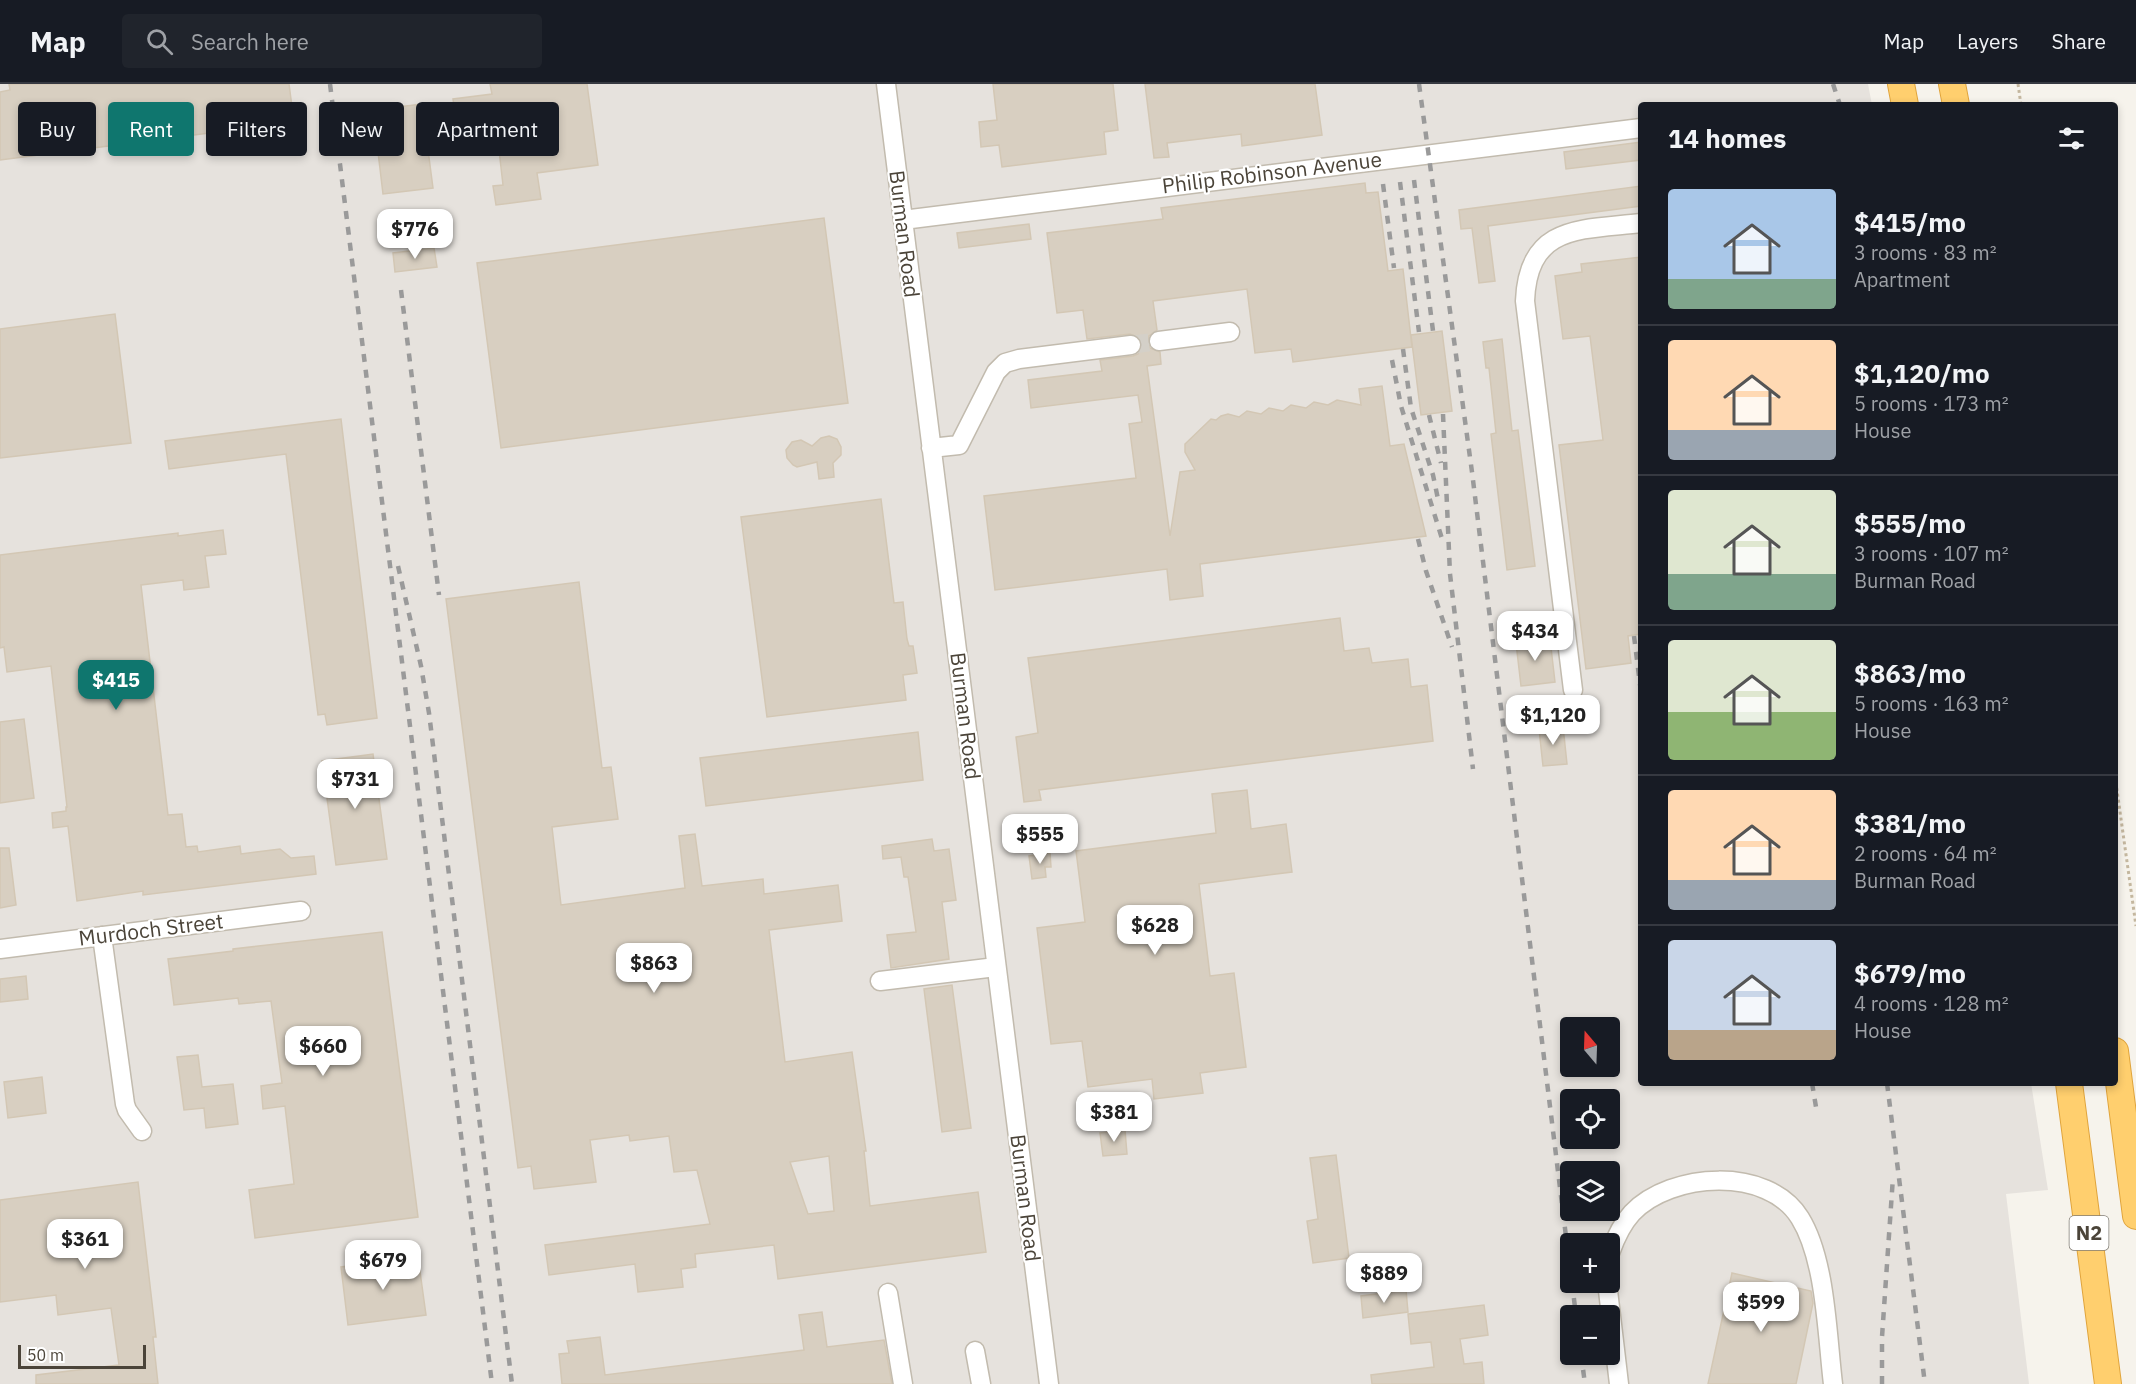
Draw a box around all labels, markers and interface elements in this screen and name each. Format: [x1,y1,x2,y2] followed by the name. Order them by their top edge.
[122,14,542,68] search box
[30,23,86,60] text: Map
[143,25,176,58] icon: search
[191,27,309,56] text: Search here
[1884,27,1924,55] text: Map
[1957,27,2019,55] text: Layers
[2052,27,2106,55] text: Share
[18,102,96,156] chip: Buy
[108,102,194,156] chip: Rent
[206,102,307,156] chip: Filters
[319,102,404,156] chip: New
[416,102,559,156] chip: Apartment
[1668,121,1786,155] text: 14 homes
[2055,122,2088,155] icon: filters
[1160,145,1383,199] street label: Philip Robinson Avenue
[883,169,927,299] street label: Burman Road
[1854,205,1966,239] text: $415/mo
[379,209,451,260] pin: $776
[1716,213,1788,285] icon: home
[391,215,439,242] text: $776
[1854,239,1997,266] text: 3 rooms · 83 m²
[1854,266,1950,293] text: Apartment
[1854,356,1990,390] text: $1,120/mo
[1716,364,1788,436] icon: home
[1854,390,2009,417] text: 5 rooms · 173 m²
[1854,417,1911,444] text: House
[1854,506,1966,540] text: $555/mo
[1716,514,1788,586] icon: home
[1854,540,2009,567] text: 3 rooms · 107 m²
[1854,567,1976,594] text: Burman Road
[1499,611,1571,662] pin: $434
[1511,617,1559,644] text: $434
[944,651,988,781] street label: Burman Road
[1854,656,1966,690] text: $863/mo
[80,660,152,711] pin: $415
[1716,664,1788,736] icon: home
[92,666,140,693] text: $415
[1854,690,2009,717] text: 5 rooms · 163 m²
[1504,695,1602,746] pin: $1,120
[1520,701,1586,728] text: $1,120
[1854,717,1911,744] text: House
[319,759,391,810] pin: $731
[331,765,379,792] text: $731
[1854,806,1966,840] text: $381/mo
[1004,814,1076,865] pin: $555
[1716,814,1788,886] icon: home
[1016,820,1064,847] text: $555
[1854,840,1997,867] text: 2 rooms · 64 m²
[1854,867,1976,894] text: Burman Road
[1119,905,1191,956] pin: $628
[77,906,225,952] street label: Murdoch Street
[1131,911,1179,938] text: $628
[618,943,690,994] pin: $863
[630,949,678,976] text: $863
[1854,956,1966,990] text: $679/mo
[1716,964,1788,1036] icon: home
[1854,990,2009,1017] text: 4 rooms · 128 m²
[1560,1017,1620,1077] north arrow
[1560,1017,1620,1365] map controls
[1854,1017,1911,1044] text: House
[287,1026,359,1077] pin: $660
[299,1032,347,1059] text: $660
[1560,1089,1620,1149] button: locate
[1078,1092,1150,1143] pin: $381
[1090,1098,1138,1125] text: $381
[1004,1133,1048,1263] street label: Burman Road
[1560,1161,1620,1221] button: layers
[2070,1216,2108,1250] road number: N2
[49,1219,121,1270] pin: $361
[61,1225,109,1252] text: $361
[1560,1233,1620,1293] button: +
[347,1240,419,1291] pin: $679
[359,1246,407,1273] text: $679
[1348,1253,1420,1304] pin: $889
[1360,1259,1408,1286] text: $889
[1725,1282,1797,1333] pin: $599
[1737,1288,1785,1315] text: $599
[1560,1305,1620,1365] button: −
[18,1342,146,1370] scale bar
[27,1345,64,1365] text: 50 m

